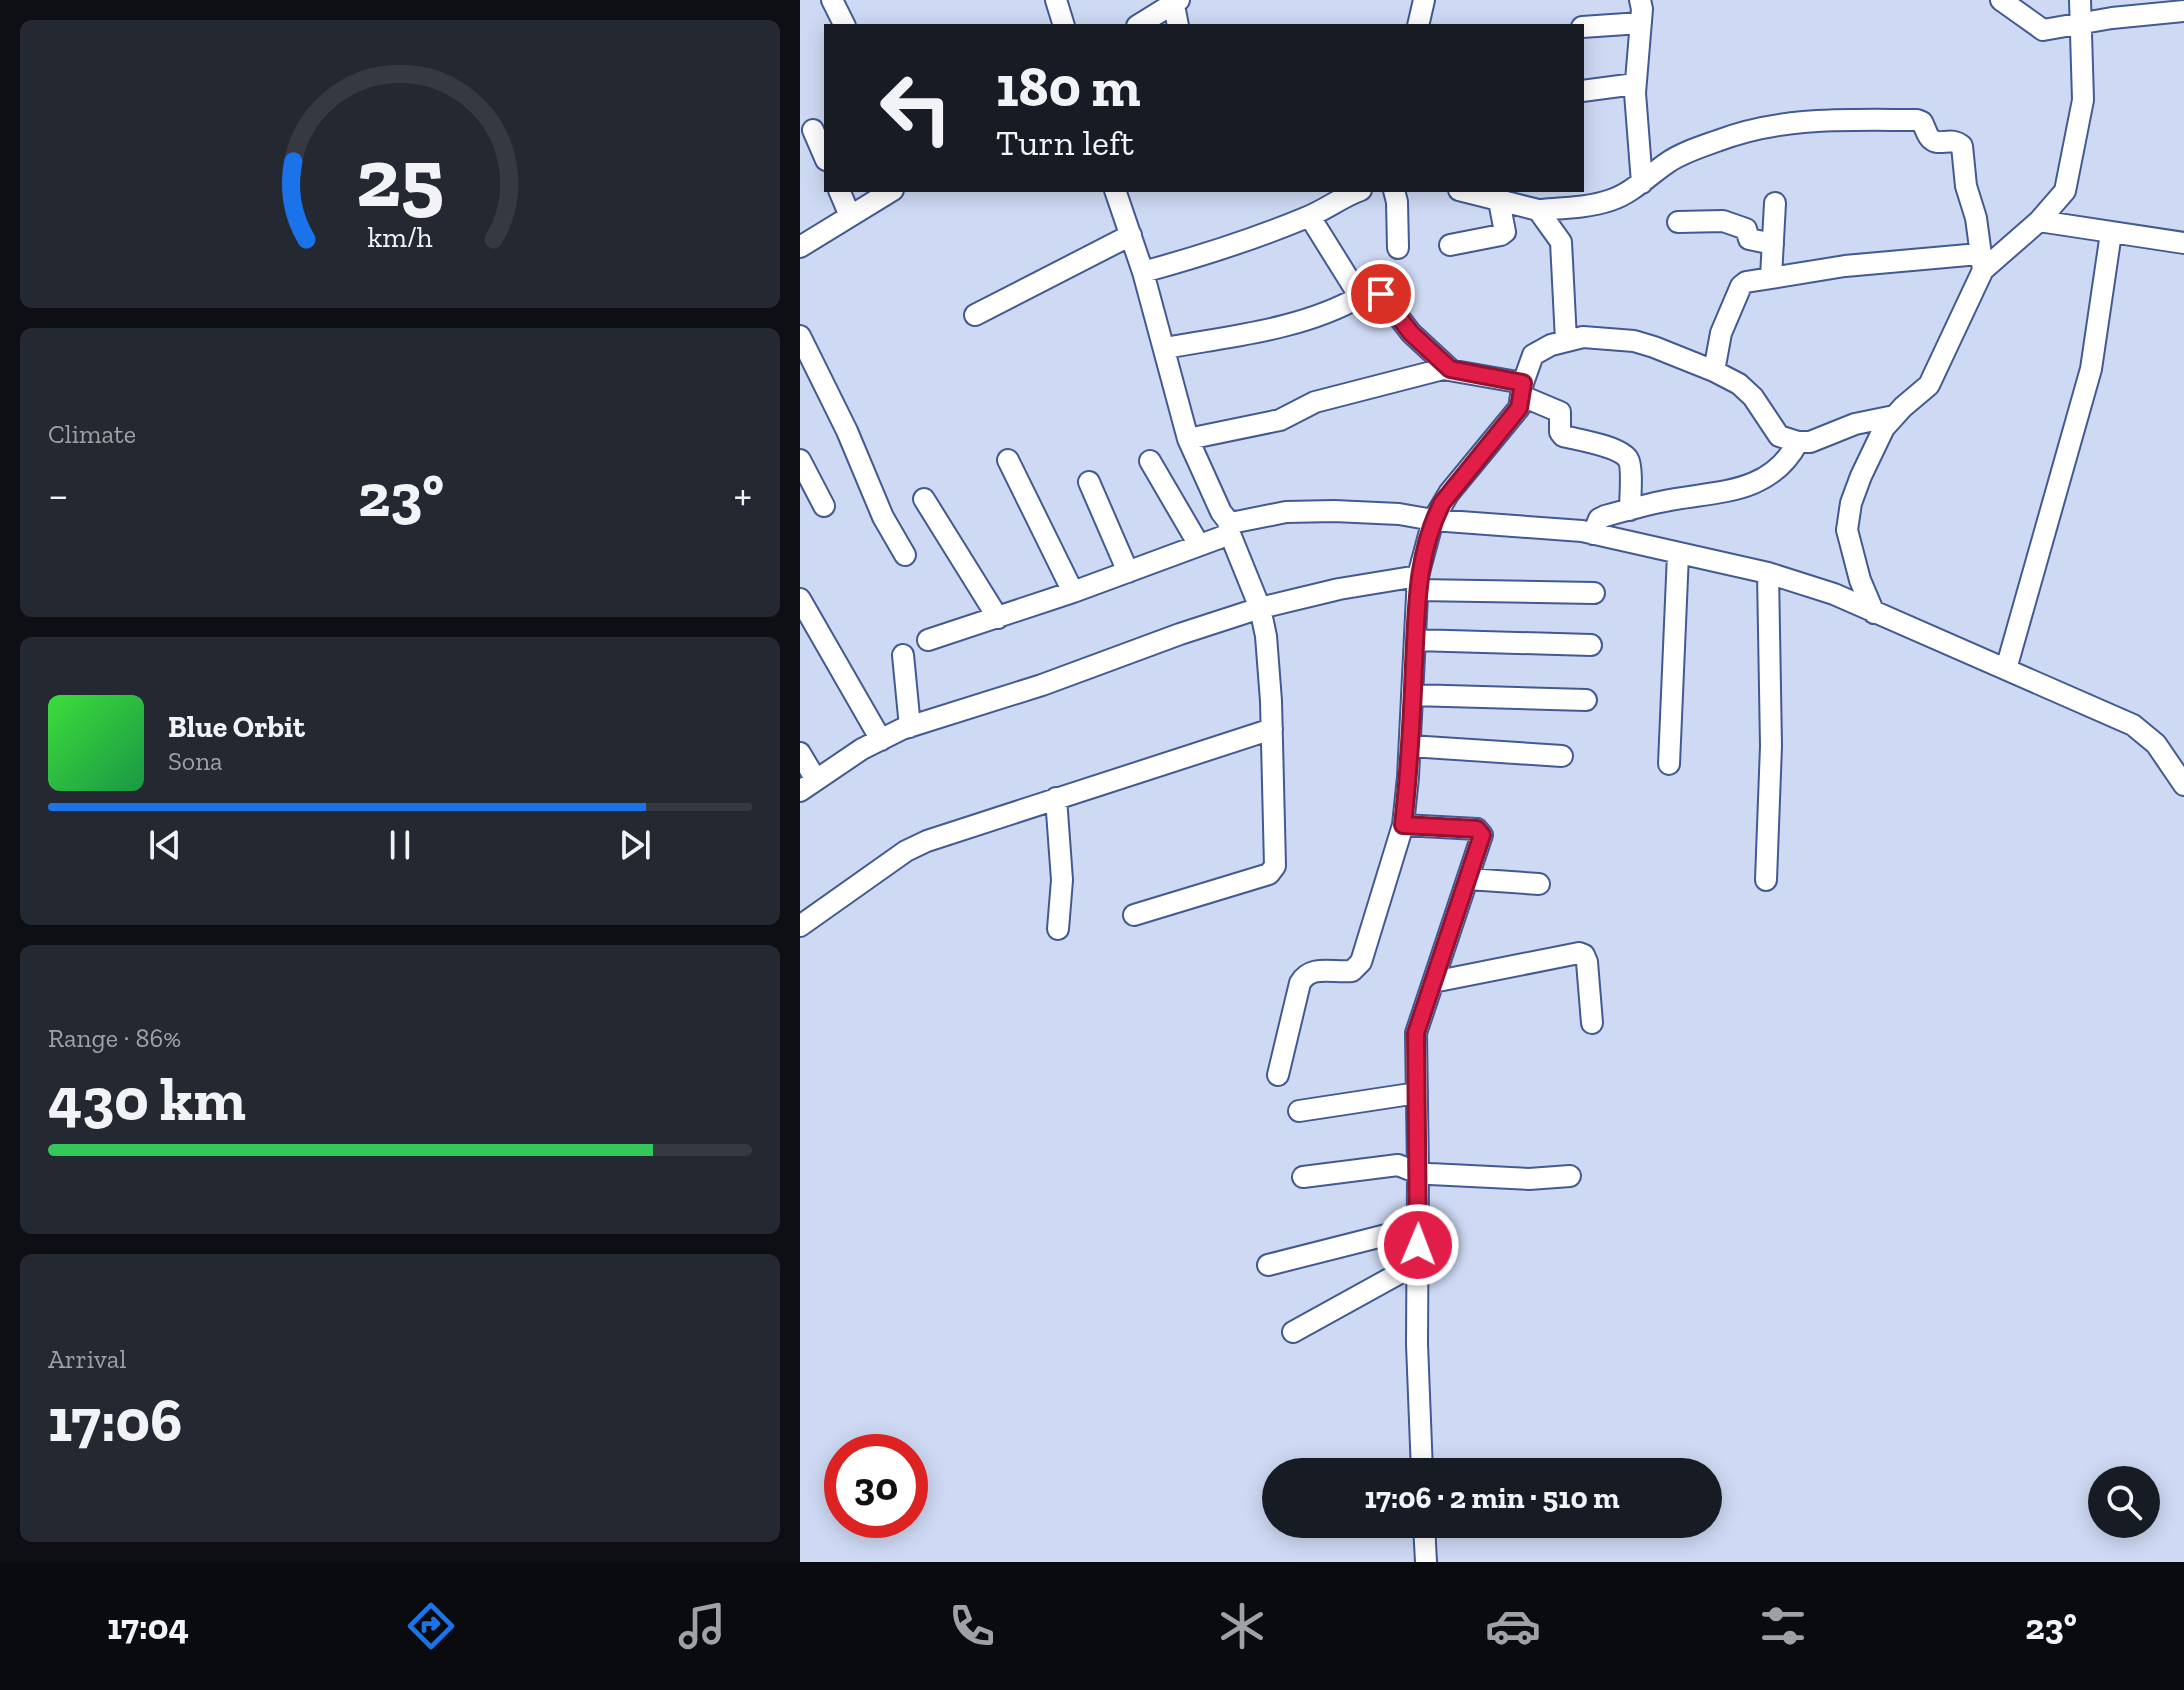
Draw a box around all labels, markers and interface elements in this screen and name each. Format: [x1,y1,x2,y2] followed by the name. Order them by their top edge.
[996,53,1141,120] text: 180 m
[864,56,968,160] icon: left
[996,121,1134,164] text: Turn left
[356,127,444,227] text: 25
[367,220,433,254] text: km/h
[1347,260,1415,328] pin
[1359,272,1403,316] icon: arrive
[48,418,136,450] text: Climate
[358,459,444,531] text: 23°
[48,468,69,521] text: −
[733,468,752,521] text: +
[168,709,305,745] text: Blue Orbit
[168,745,223,777] text: Sona
[143,823,187,867] icon: previous
[378,823,422,867] icon: pause
[613,823,657,867] icon: next
[48,1022,181,1054] text: Range · 86%
[48,1063,246,1135] text: 430 km
[1376,1203,1460,1287] position arrow
[48,1343,126,1375] text: Arrival
[48,1384,182,1456] text: 17:06
[824,1434,928,1538] speed limit sign: 30
[2088,1466,2160,1538] map controls
[2088,1466,2160,1538] button: search
[1364,1480,1620,1516] text: 17:06 · 2 min · 510 m
[403,1598,459,1654] icon: directions
[674,1598,730,1654] icon: music
[944,1598,1000,1654] icon: phone
[1214,1598,1270,1654] icon: climate
[1485,1598,1541,1654] icon: car
[1755,1598,1811,1654] icon: filters
[107,1605,189,1648] text: 17:04
[2025,1605,2077,1648] text: 23°

